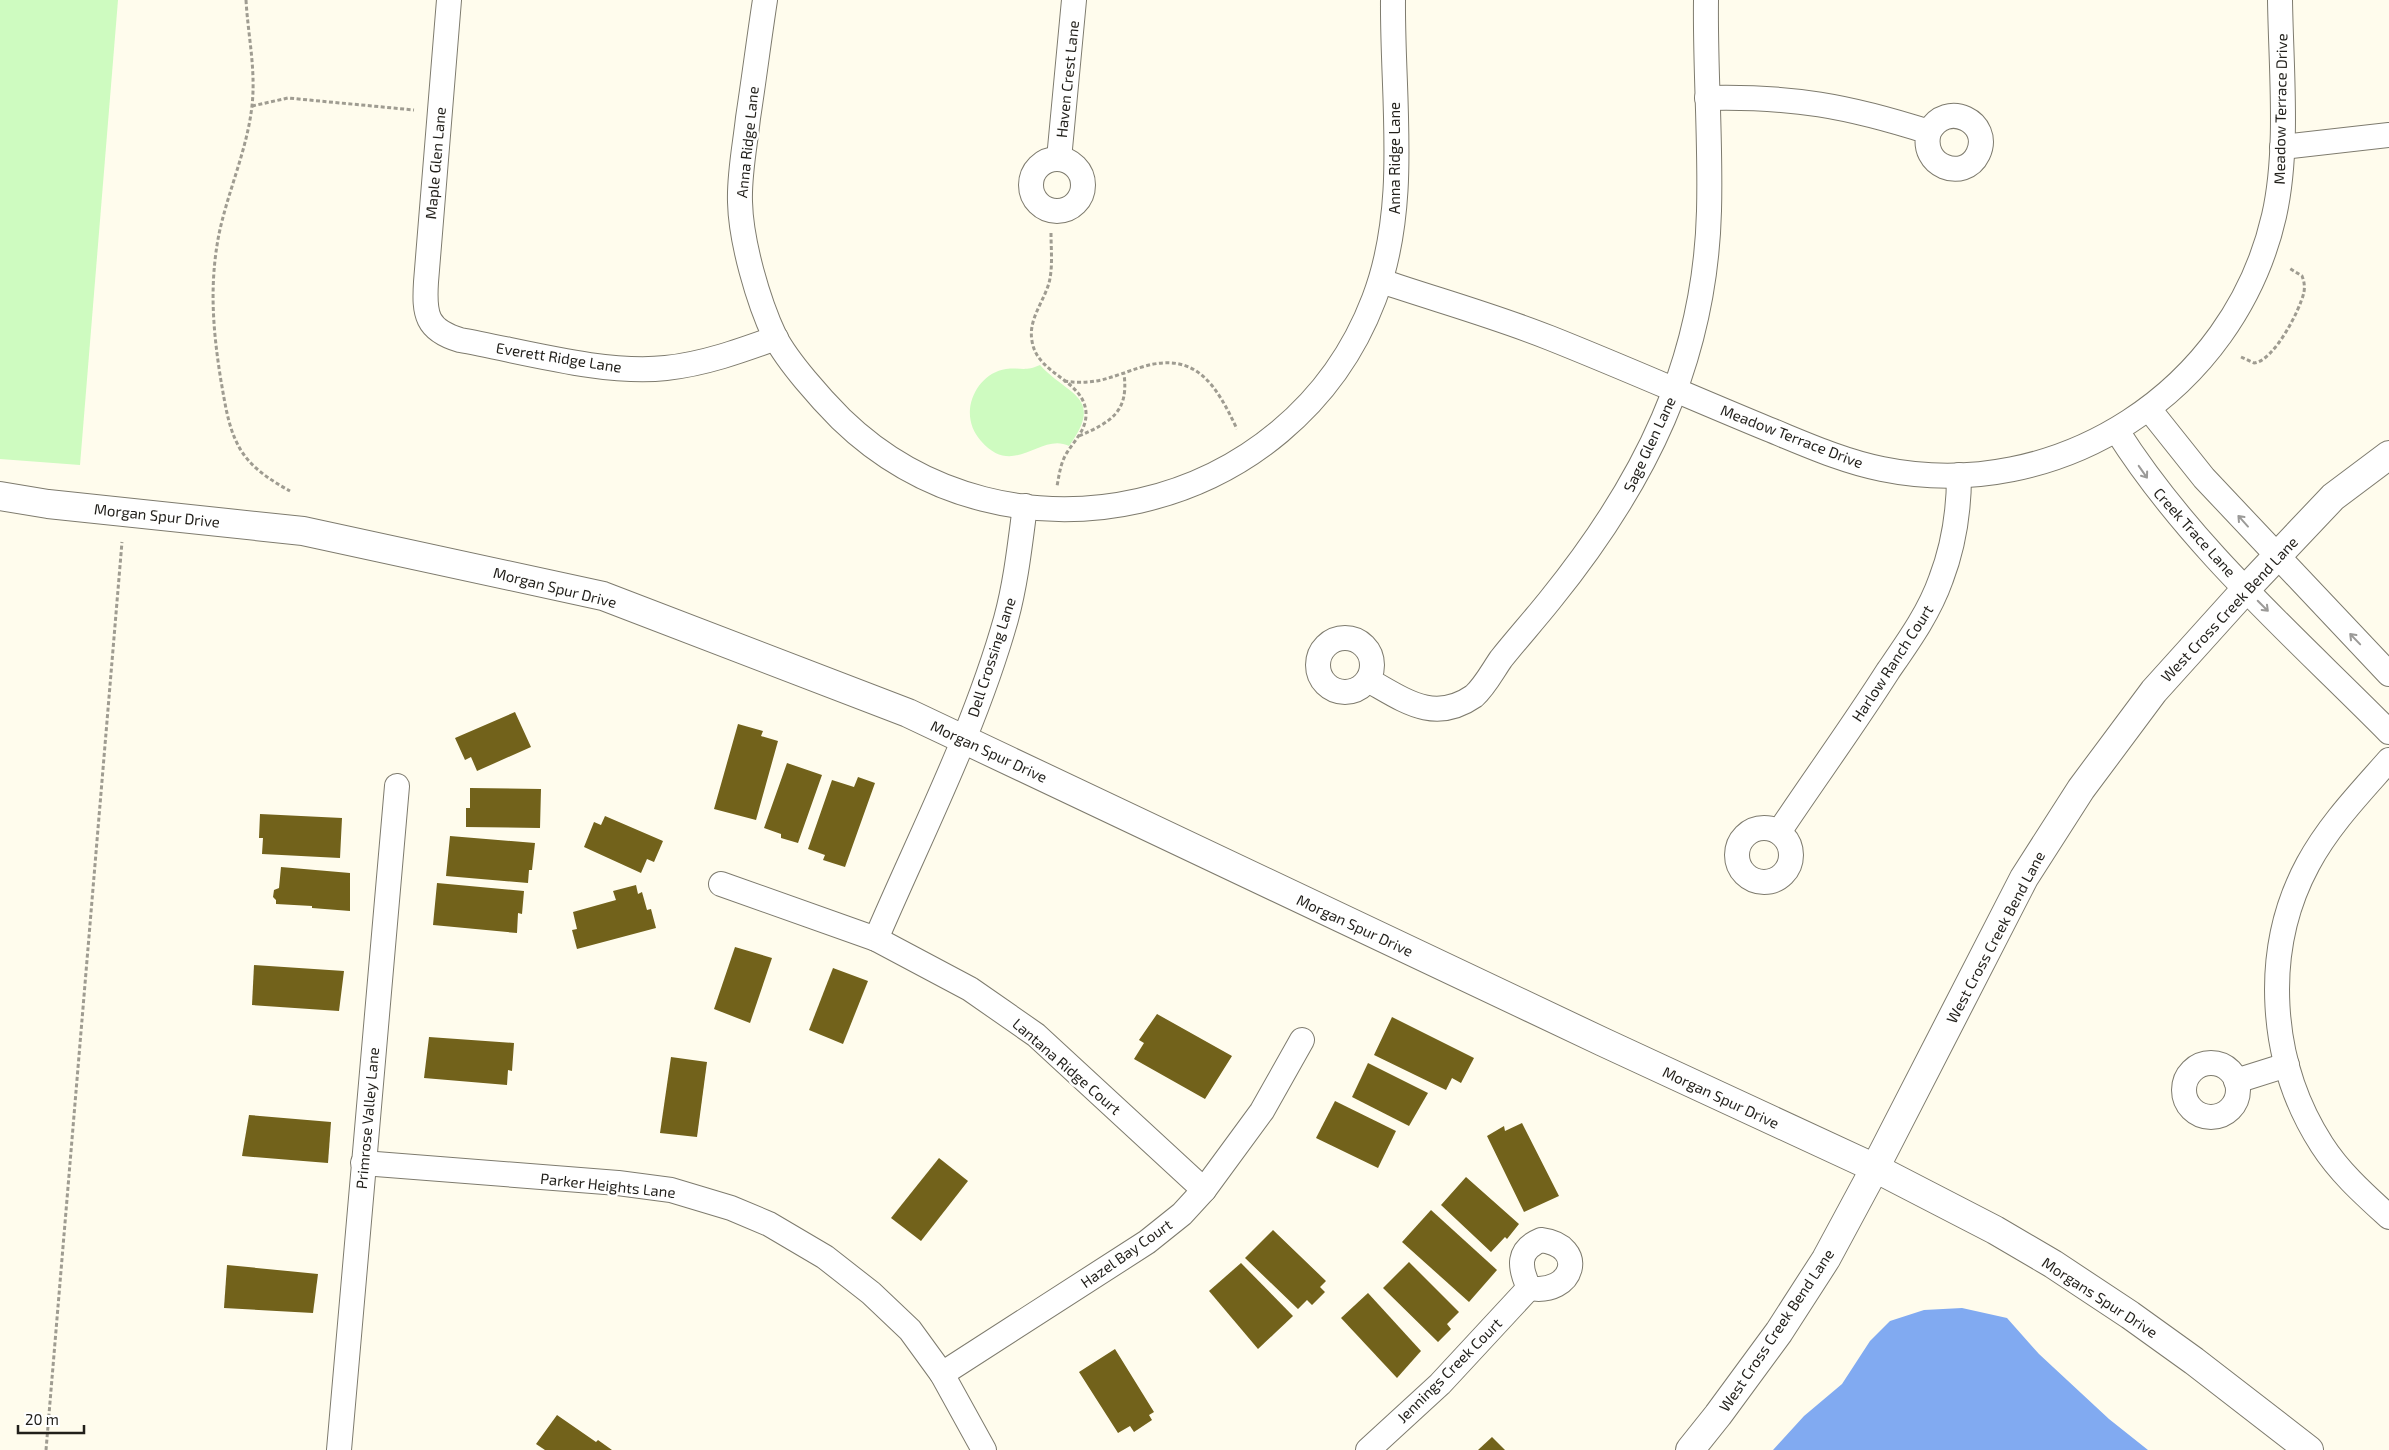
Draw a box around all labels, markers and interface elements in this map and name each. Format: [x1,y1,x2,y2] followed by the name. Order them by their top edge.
[1052,19,1082,139] street label: Haven Crest Lane
[2270,33,2290,185] street label: Meadow Terrace Drive
[732,85,762,199] street label: Anna Ridge Lane
[1385,102,1403,214] street label: Anna Ridge Lane
[421,106,449,220] street label: Maple Glen Lane
[495,338,623,376] street label: Everett Ridge Lane
[1619,393,1679,495] street label: Sage Glen Lane
[1718,401,1866,471] street label: Meadow Terrace Drive
[2138,465,2148,479] one-way arrow
[2150,484,2240,580] street label: Creek Trace Lane
[93,499,221,531] street label: Morgan Spur Drive
[2237,515,2249,528] one-way arrow
[2157,533,2301,685] street label: West Cross Creek Bend Lane
[491,563,619,611] street label: Morgan Spur Drive
[963,595,1019,719] street label: Dell Crossing Lane
[2257,600,2269,612] one-way arrow
[1848,601,1937,725] street label: Harlow Ranch Court
[2349,633,2361,645] one-way arrow
[928,716,1050,786] street label: Morgan Spur Drive
[1942,848,2048,1026] street label: West Cross Creek Bend Lane
[1294,890,1416,960] street label: Morgan Spur Drive
[1009,1014,1125,1118] street label: Lantana Ridge Court
[352,1046,382,1190] street label: Primrose Valley Lane
[1660,1062,1782,1132] street label: Morgan Spur Drive
[540,1169,676,1201] street label: Parker Heights Lane
[1077,1215,1175,1291] street label: Hazel Bay Court
[1715,1245,1837,1415] street label: West Cross Creek Bend Lane
[2039,1253,2161,1341] street label: Morgans Spur Drive
[1393,1314,1505,1426] street label: Jennings Creek Court
[18,1402,84,1434] scale bar
[25,1410,59,1428] text: 20 m

